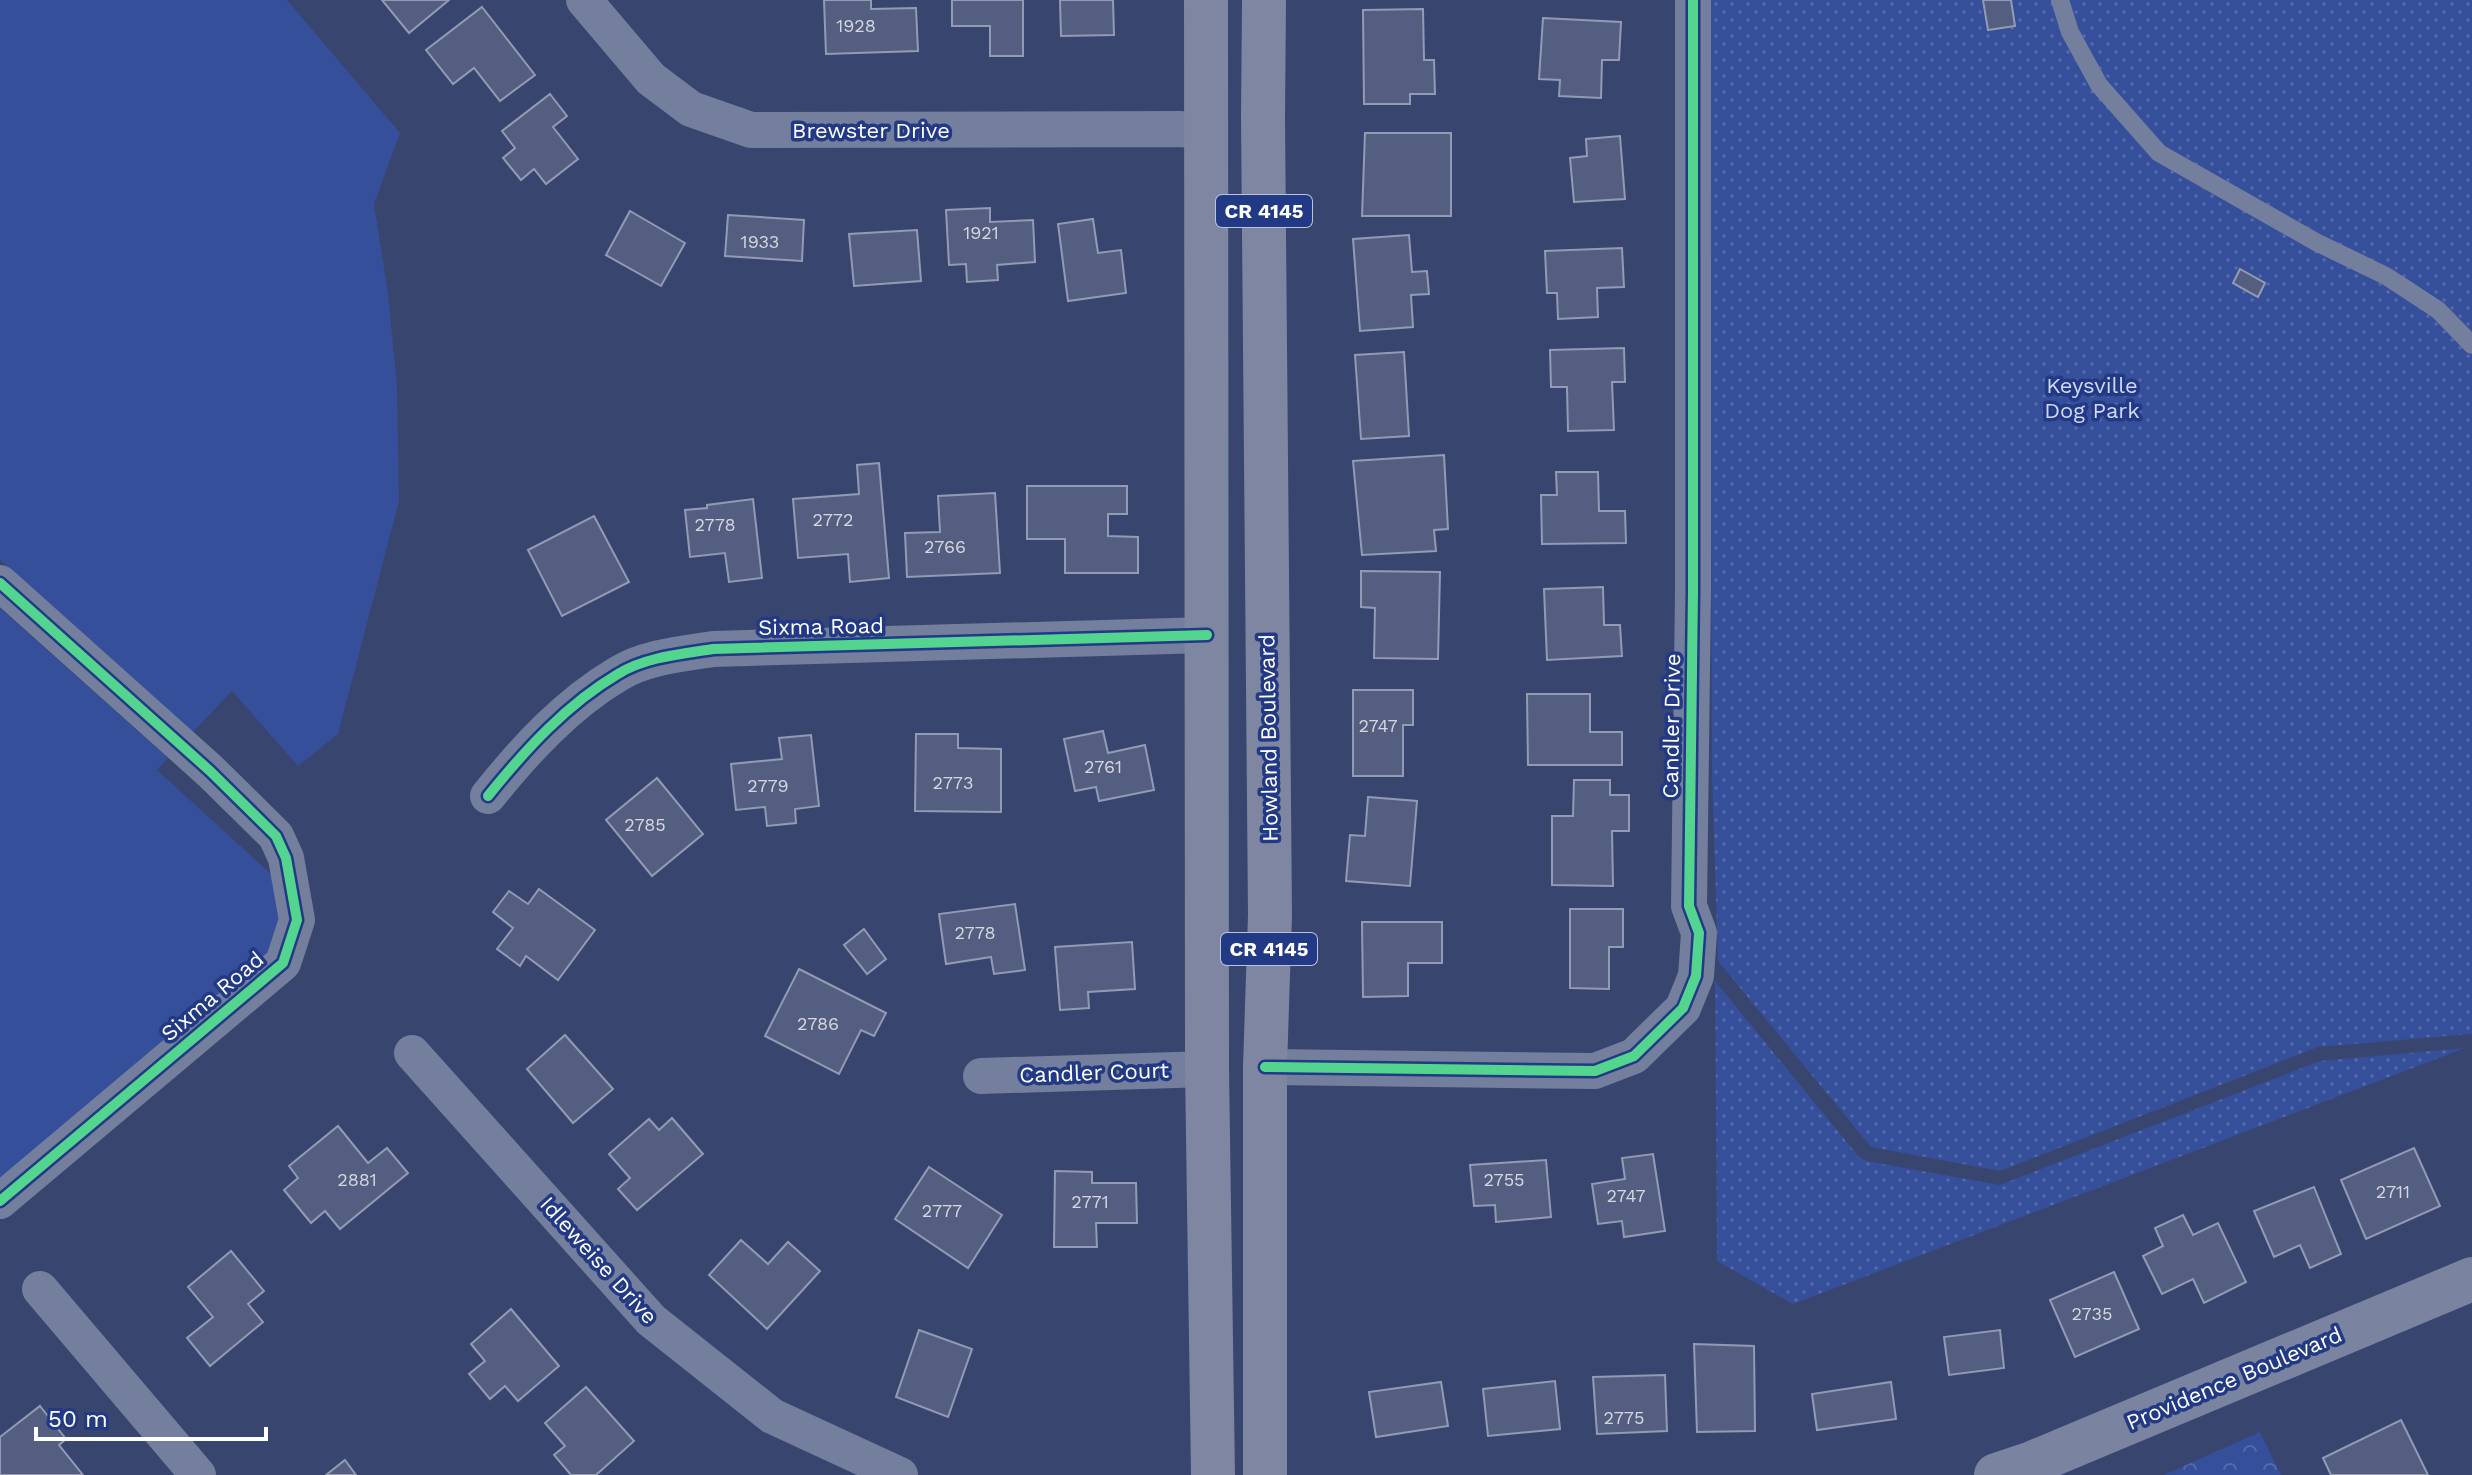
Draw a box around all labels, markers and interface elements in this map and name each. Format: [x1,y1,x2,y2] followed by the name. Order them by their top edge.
[836,15,876,36] house number: 1928
[792,118,950,143] street label: Brewster Drive
[1216,195,1312,227] road number: CR 4145
[963,222,999,243] house number: 1921
[741,231,779,252] house number: 1933
[2044,373,2140,423] park label: Keysville Dog Park
[813,509,853,530] house number: 2772
[694,514,736,535] house number: 2778
[924,536,966,557] house number: 2766
[758,613,884,640] street label: Sixma Road
[1254,634,1283,842] street label: Howland Boulevard
[1658,653,1685,799] street label: Candler Drive
[1358,715,1398,736] house number: 2747
[1084,756,1122,777] house number: 2761
[933,772,973,793] house number: 2773
[747,775,789,796] house number: 2779
[624,814,666,835] house number: 2785
[954,922,996,943] house number: 2778
[1221,933,1317,965] road number: CR 4145
[156,946,268,1046] street label: Sixma Road
[797,1013,839,1034] house number: 2786
[1019,1057,1169,1088] street label: Candler Court
[337,1169,377,1190] house number: 2881
[1483,1169,1525,1190] house number: 2755
[2376,1181,2410,1202] house number: 2711
[1606,1185,1646,1206] house number: 2747
[1071,1191,1109,1212] house number: 2771
[535,1192,662,1329] street label: Idleweise Drive
[922,1200,962,1221] house number: 2777
[2071,1303,2113,1324] house number: 2735
[2123,1322,2346,1435] street label: Providence Boulevard
[36,1391,266,1441] scale bar
[48,1405,108,1433] text: 50 m
[1604,1407,1644,1428] house number: 2775

